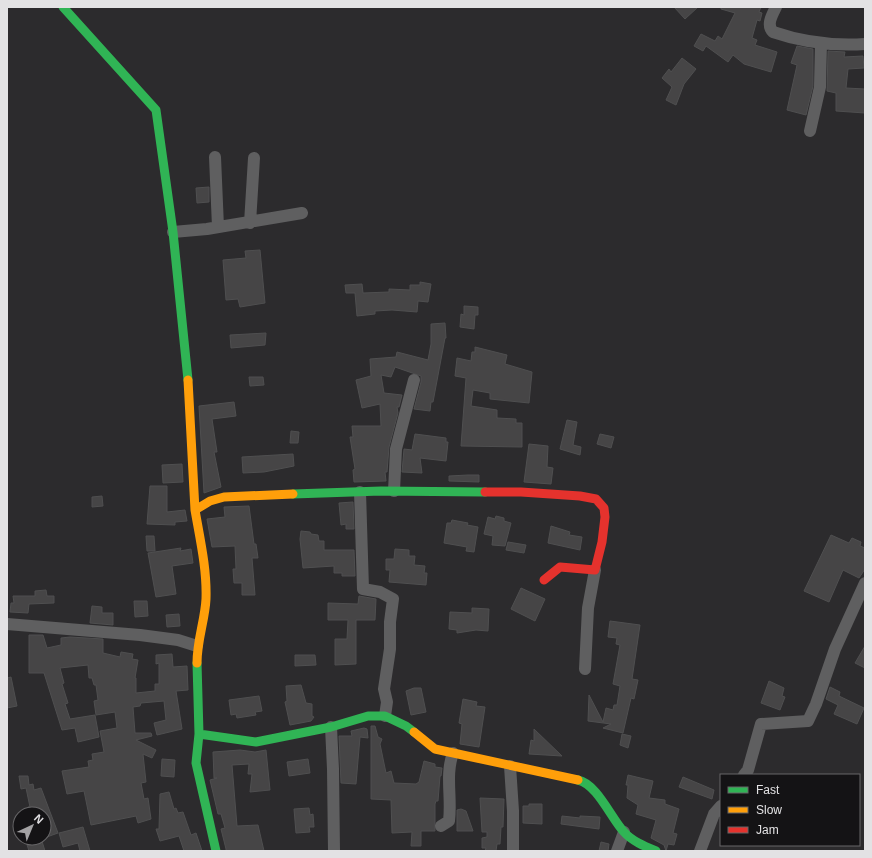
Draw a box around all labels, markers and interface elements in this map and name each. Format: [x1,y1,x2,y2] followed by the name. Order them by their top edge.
[720,774,860,846] legend
[756,783,780,797] text: Fast
[756,803,782,817] text: Slow
[12,806,52,846] north arrow
[32,812,46,826] text: N
[756,823,779,837] text: Jam

